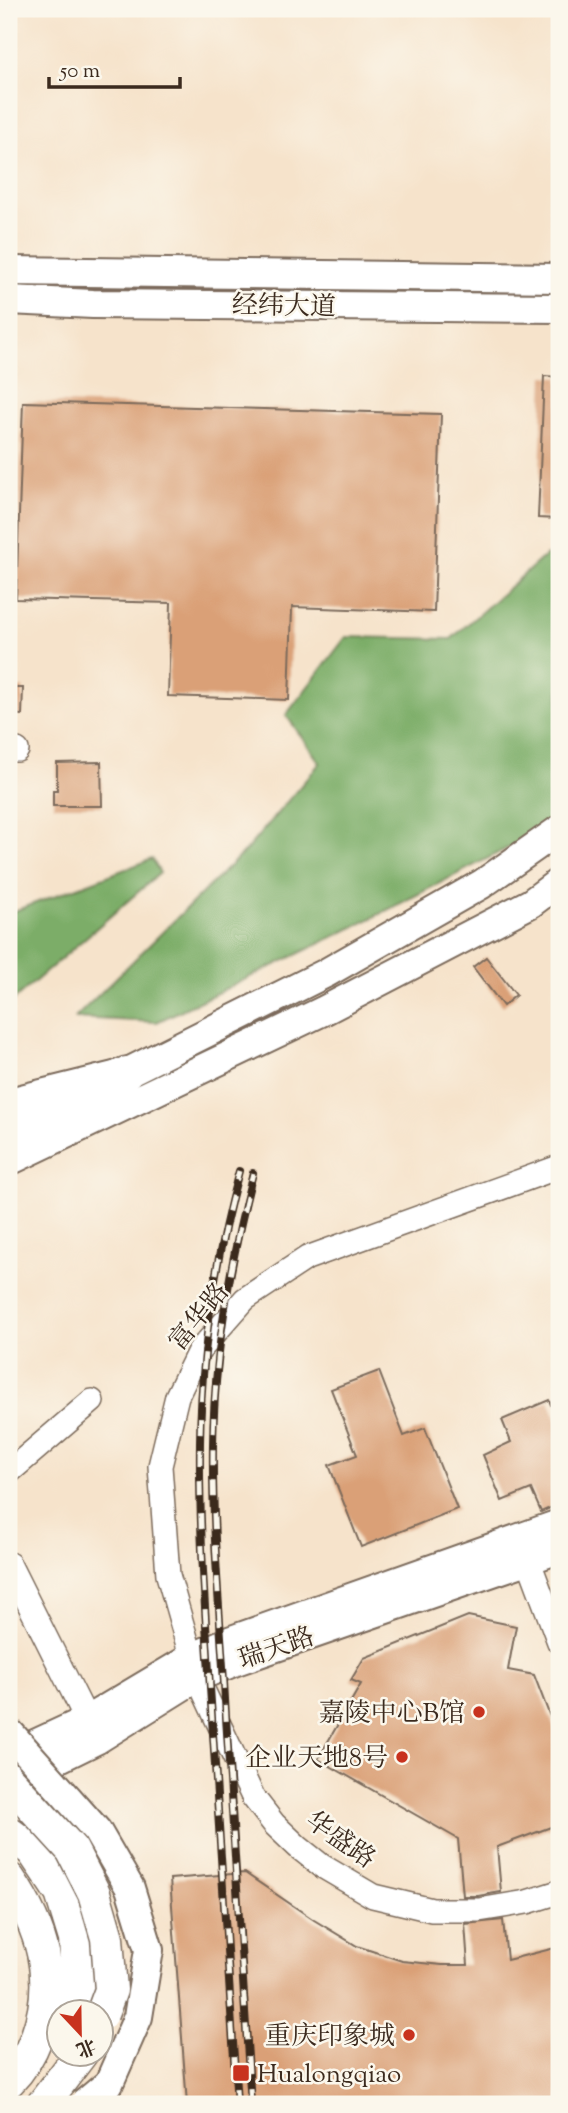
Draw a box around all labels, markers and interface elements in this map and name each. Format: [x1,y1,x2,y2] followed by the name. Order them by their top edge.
[49,46,180,90] scale bar
[59,57,100,87] text: 50 m
[232,288,336,327] street label: 经纬大道
[161,1276,239,1360] street label: 富华路
[234,1619,320,1680] street label: 瑞天路
[319,1696,465,1733] place label: 嘉陵中心B馆
[471,1704,487,1720] marker: 嘉陵中心B馆
[245,1741,388,1778] place label: 企业天地8号
[394,1749,410,1765] marker: 企业天地8号
[297,1804,382,1879] street label: 华盛路
[46,1997,116,2068] north arrow
[265,2019,395,2056] place label: 重庆印象城
[401,2027,417,2043] marker: 重庆印象城
[72,2030,99,2063] text: 北
[257,2057,401,2094] place label: Hualongqiao
[231,2063,251,2083] marker: Hualongqiao

